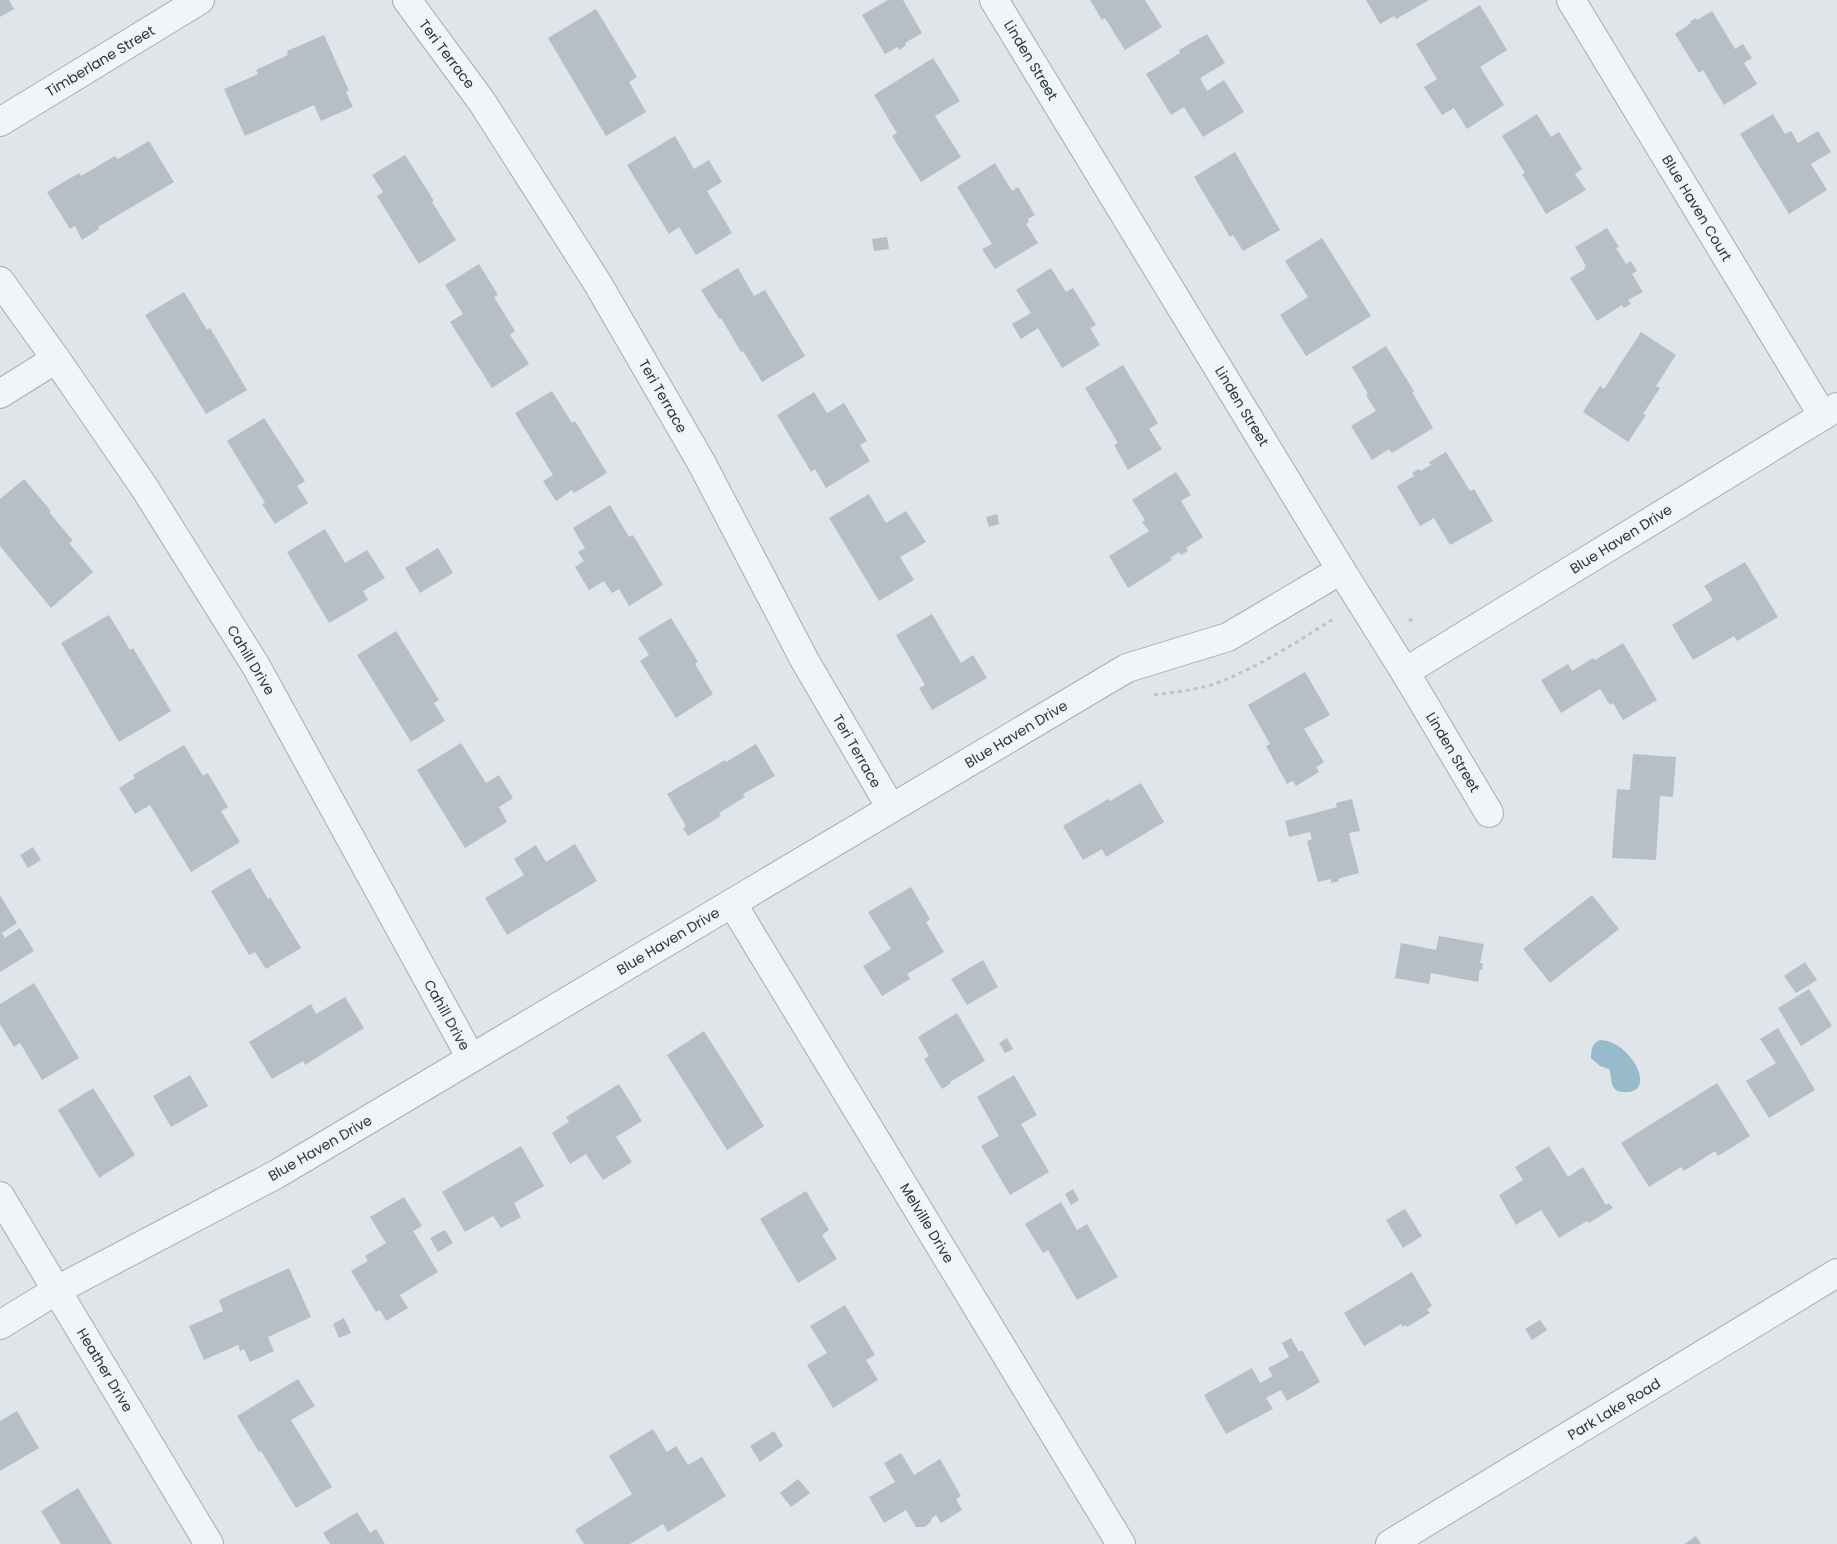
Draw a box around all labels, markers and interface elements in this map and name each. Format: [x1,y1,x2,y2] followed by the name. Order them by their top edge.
[414,15,480,93] street label: Teri Terrace
[999,16,1063,104] street label: Linden Street
[42,20,158,102] street label: Timberlane Street
[1657,151,1737,265] street label: Blue Haven Court
[634,355,692,437] street label: Teri Terrace
[1210,362,1274,450] street label: Linden Street
[1566,499,1676,578] street label: Blue Haven Drive
[222,621,280,699] street label: Cahill Drive
[961,695,1072,773] street label: Blue Haven Drive
[1421,708,1485,796] street label: Linden Street
[828,710,886,792] street label: Teri Terrace
[613,902,724,980] street label: Blue Haven Drive
[419,976,475,1054] street label: Cahill Drive
[264,1110,376,1186] street label: Blue Haven Drive
[895,1179,959,1267] street label: Melville Drive
[72,1324,138,1416] street label: Heather Drive
[1564,1373,1664,1445] street label: Park Lake Road

